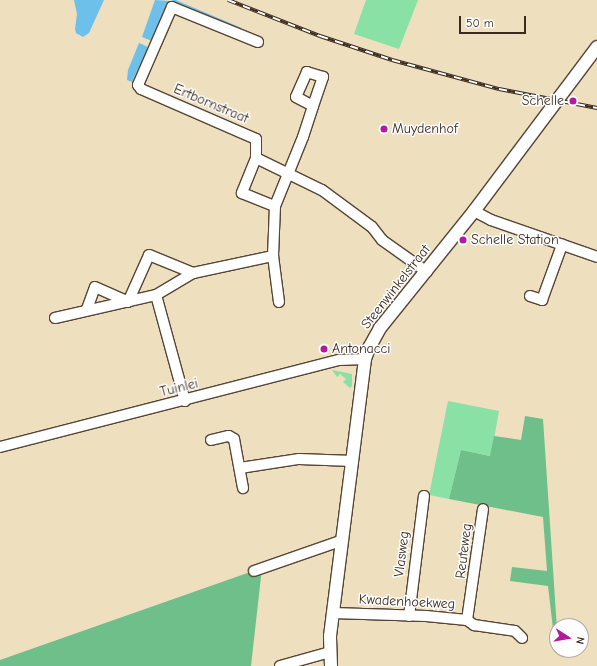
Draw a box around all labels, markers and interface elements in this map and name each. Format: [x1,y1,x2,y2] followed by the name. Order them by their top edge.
[461,8,528,34] scale bar
[466,16,494,30] text: 50 m
[171,81,251,127] street label: Ertbornstraat
[522,93,564,109] place label: Schelle
[567,95,579,107] marker: Schelle
[392,121,458,137] place label: Muydenhof
[379,124,389,134] marker: Muydenhof
[471,232,559,248] place label: Schelle Station
[458,235,468,245] marker: Schelle Station
[358,241,434,333] street label: Steenwinkelstraat
[332,341,391,357] place label: Antonacci
[319,344,329,354] marker: Antonacci
[158,375,200,401] street label: Tuinlei
[452,522,476,580] street label: Reuteweg
[391,530,413,578] street label: Vlasweg
[358,591,456,613] street label: Kwadenhoekweg
[549,618,589,658] north arrow
[573,636,587,645] text: N

